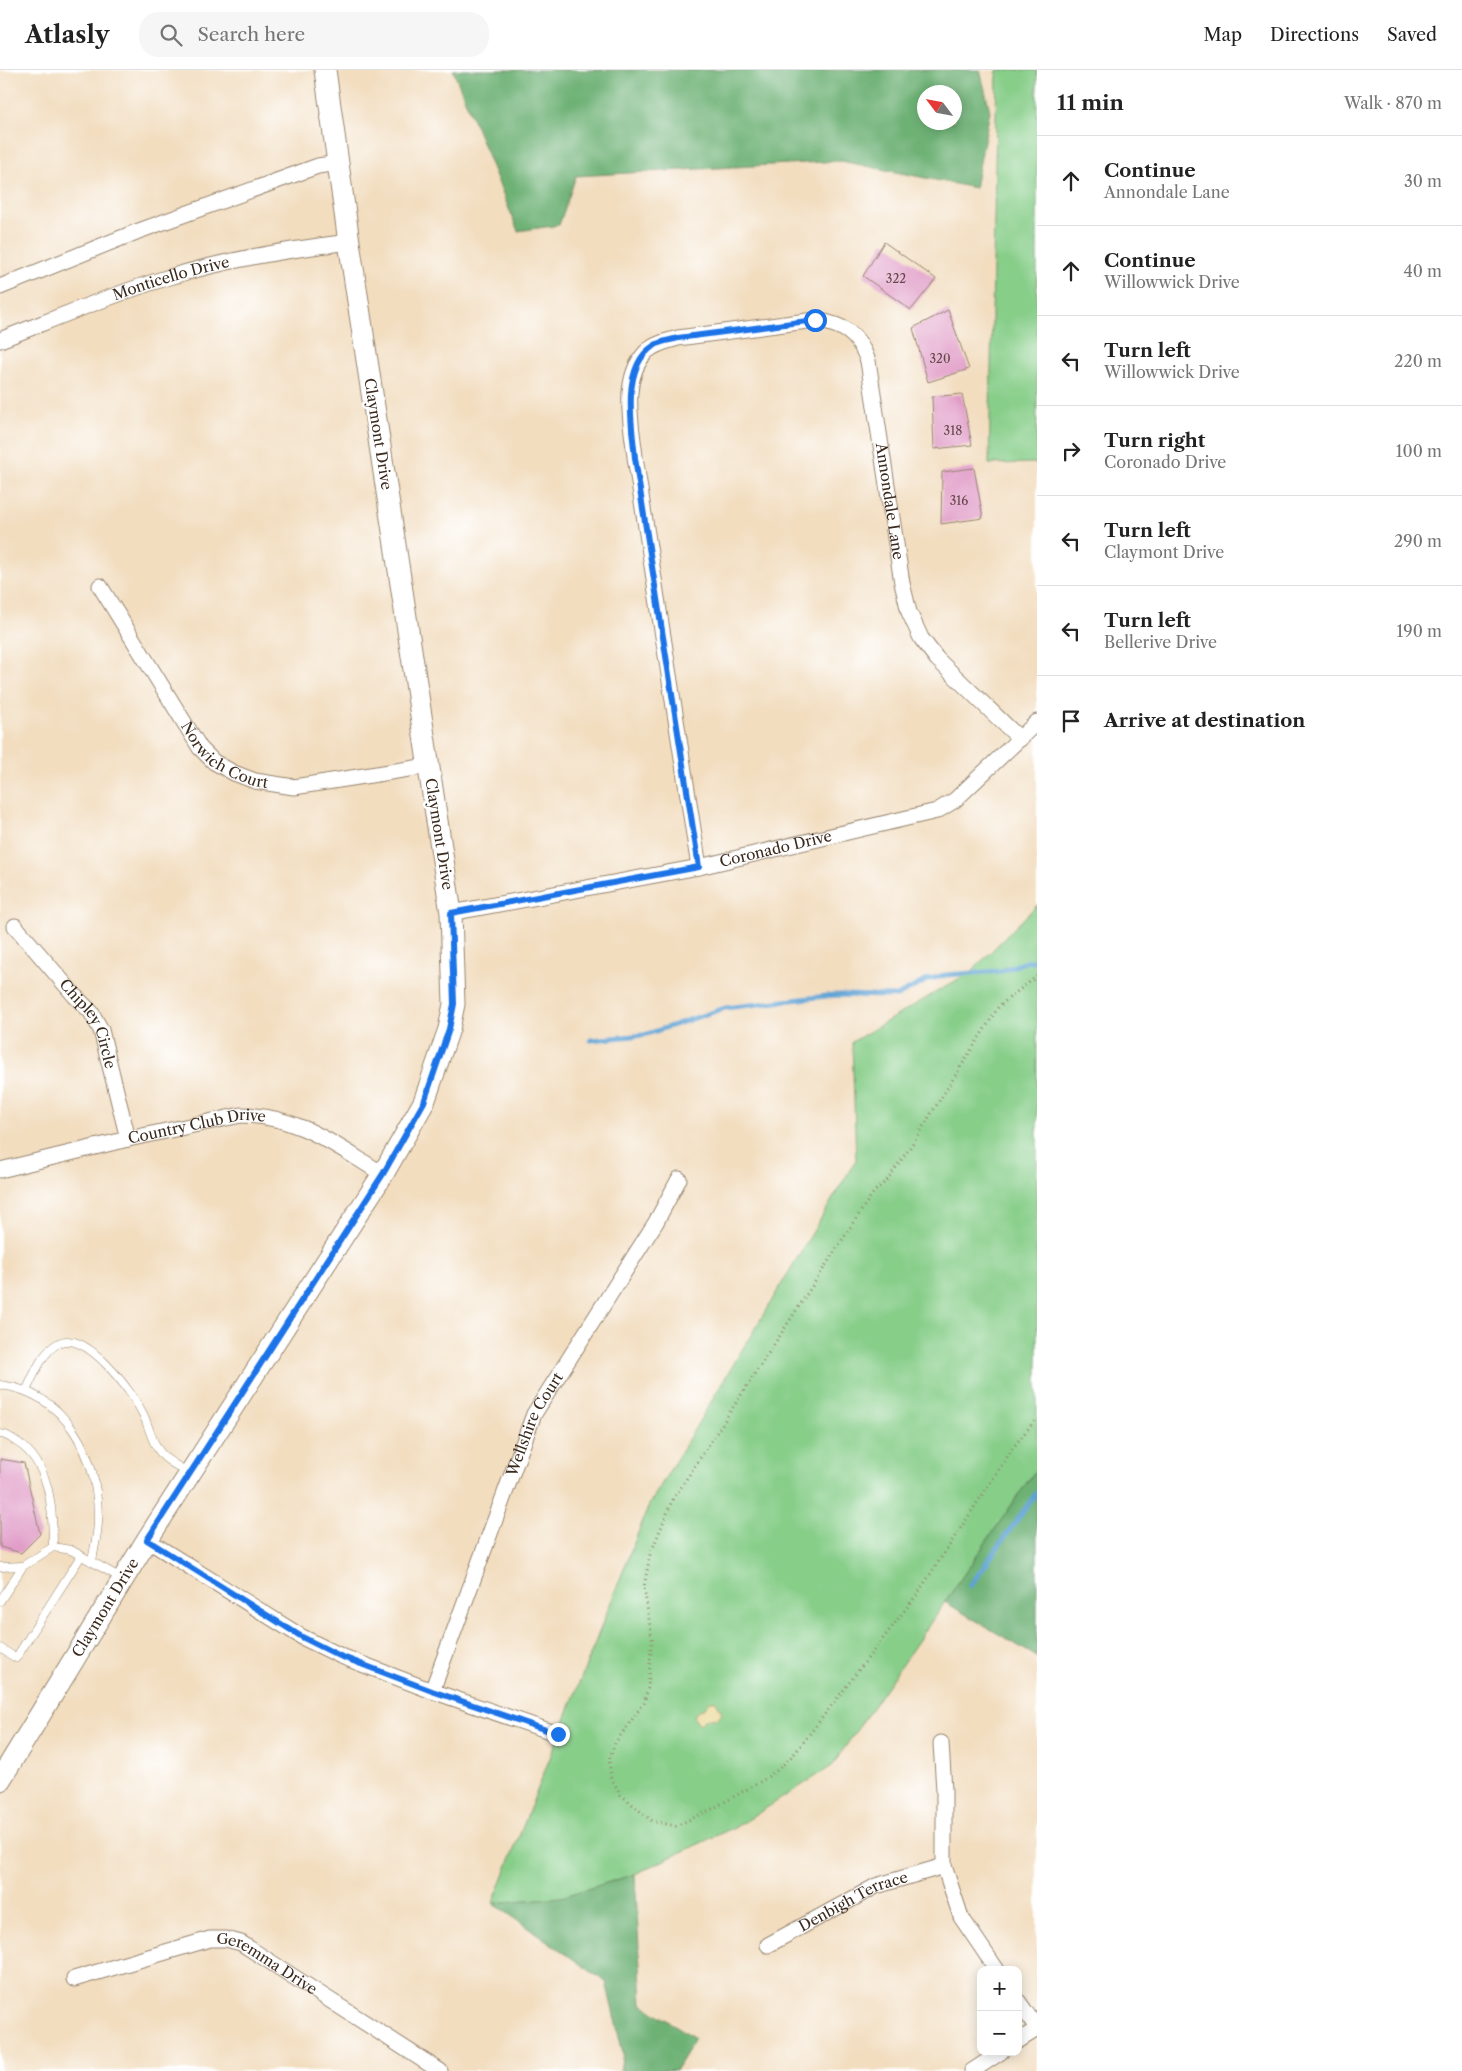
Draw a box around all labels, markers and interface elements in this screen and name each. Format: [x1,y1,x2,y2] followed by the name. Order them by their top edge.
[139,12,489,57] search box
[25,20,109,49] text: Atlasly
[157,21,185,49] icon: search
[197,23,305,46] text: Search here
[1203,24,1242,46] text: Map
[1270,24,1359,46] text: Directions
[1387,24,1437,46] text: Saved
[917,85,962,130] north arrow
[1057,90,1124,115] text: 11 min
[1344,93,1442,113] text: Walk · 870 m
[1104,159,1196,182] text: Continue
[1057,167,1085,195] icon: ahead
[1404,171,1442,191] text: 30 m
[1104,182,1230,202] text: Annondale Lane
[1104,249,1196,272] text: Continue
[110,252,231,304] street label: Monticello Drive
[1057,257,1085,285] icon: ahead
[1403,261,1442,281] text: 40 m
[886,271,906,286] house number: 322
[1104,272,1240,292] text: Willowwick Drive
[804,309,827,332] route start
[1104,339,1191,362] text: Turn left
[1057,347,1085,375] icon: left
[929,351,951,366] house number: 320
[1394,351,1442,371] text: 220 m
[1104,362,1240,382] text: Willowwick Drive
[360,377,397,491] street label: Claymont Drive
[944,423,962,438] house number: 318
[1104,429,1205,452] text: Turn right
[1057,437,1085,465] icon: right
[872,440,908,561] street label: Annondale Lane
[1396,441,1442,461] text: 100 m
[1104,452,1226,472] text: Coronado Drive
[950,493,968,508] house number: 316
[1104,519,1191,542] text: Turn left
[1057,527,1085,555] icon: left
[1394,531,1442,551] text: 290 m
[1104,542,1224,562] text: Claymont Drive
[1104,609,1191,632] text: Turn left
[1057,617,1085,645] icon: left
[1397,621,1442,641] text: 190 m
[1104,632,1217,652] text: Bellerive Drive
[1057,707,1085,735] icon: arrive
[1104,709,1305,732] text: Arrive at destination
[177,718,270,792] street label: Norwich Court
[421,777,458,891] street label: Claymont Drive
[718,826,834,871] street label: Coronado Drive
[56,975,120,1071] street label: Chipley Circle
[126,1105,267,1148] street label: Country Club Drive
[502,1368,567,1480] street label: Wellshire Court
[68,1554,143,1661] street label: Claymont Drive
[547,1723,570,1746] route end
[795,1867,910,1936] street label: Denbigh Terrace
[216,1929,321,1998] street label: Geremma Drive
[977,1966,1022,2056] map controls
[977,1966,1022,2011] button: +
[977,2011,1022,2056] button: −

